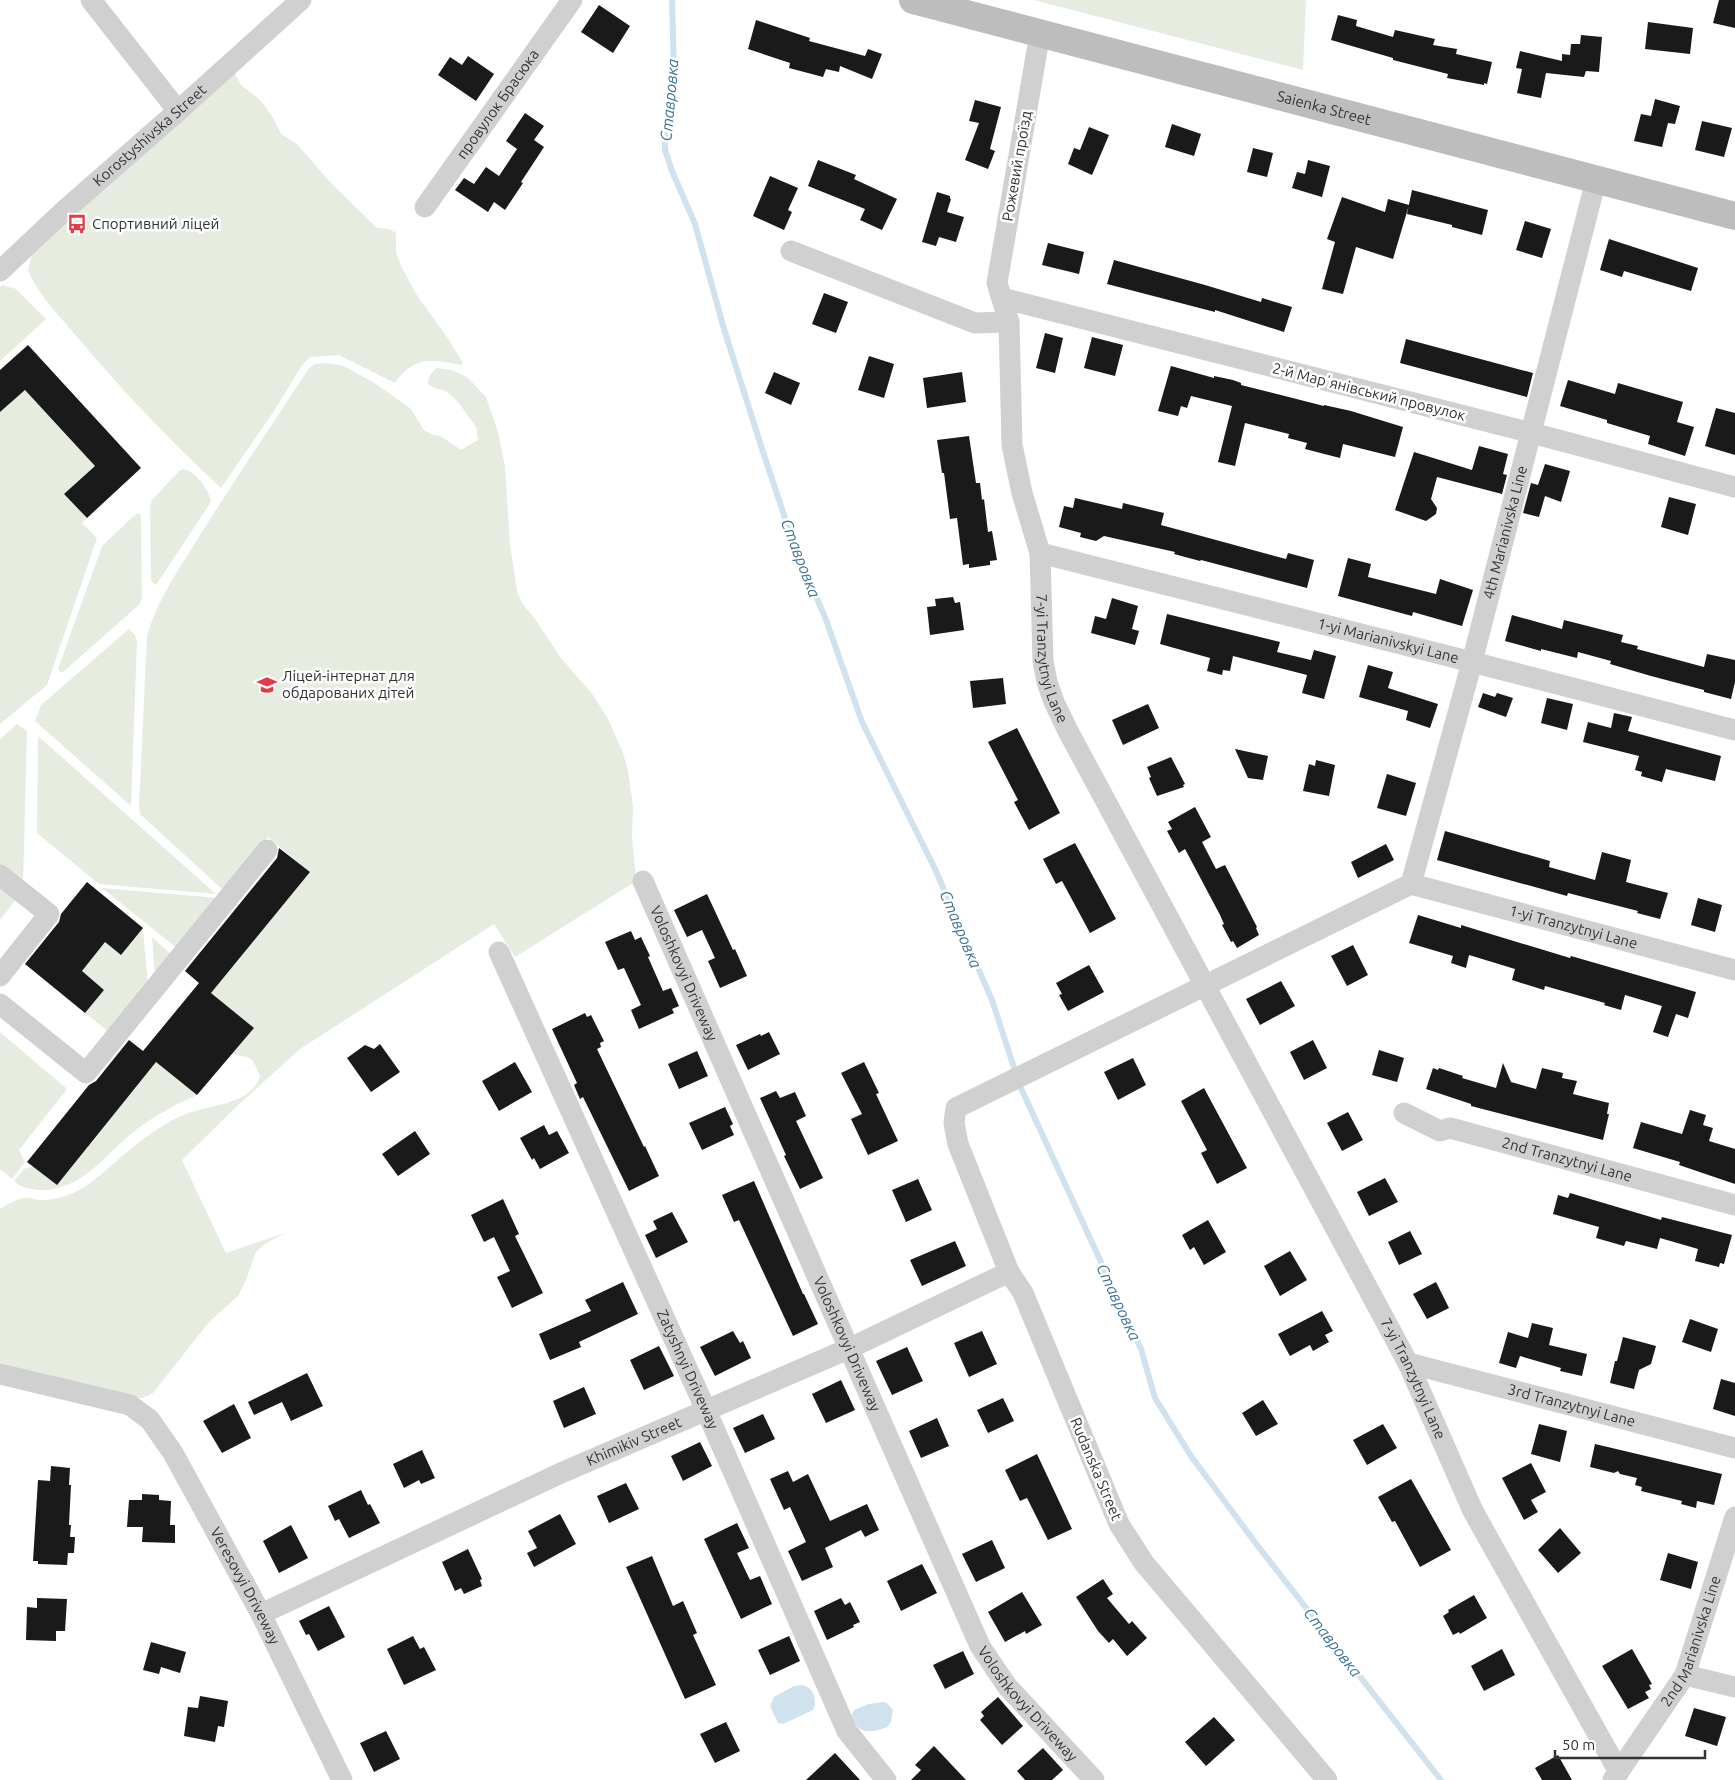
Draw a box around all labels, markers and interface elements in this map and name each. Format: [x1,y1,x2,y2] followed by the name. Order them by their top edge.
[453,46,542,162] street label: провулок Брасюка
[656,58,682,142] water label: Ставровка
[89,81,210,189] street label: Korostyshivska Street
[1275,87,1373,128] street label: Saienka Street
[998,109,1035,222] street label: Рожевий проїзд
[66,213,88,235] bus stop icon: Спортивний ліцей
[92,215,219,232] place label: Спортивний ліцей
[1271,359,1468,424] street label: 2-й Марʼянівський провулок
[1480,464,1530,601] street label: 4th Marianivska Line
[778,516,824,600] water label: Ставровка
[1033,594,1072,725] street label: 7-yi Tranzytnyi Lane
[1316,614,1461,666] street label: 1-yi Marianivskyi Lane
[282,667,415,701] place label: Ліцей-інтернат для обдарованих дітей
[256,674,278,696] school or university icon: Ліцей-інтернат для обдарованих дітей
[937,887,986,971] water label: Ставровка
[1508,901,1640,952] street label: 1-yi Tranzytnyi Lane
[647,903,721,1043] street label: Voloshkovyi Driveway
[1500,1133,1634,1185] street label: 2nd Tranzytnyi Lane
[1093,1261,1145,1344] water label: Ставровка
[810,1274,885,1414] street label: Voloshkovyi Driveway
[654,1307,722,1432] street label: Zatyshnyi Driveway
[1377,1315,1449,1442] street label: 7-yi Tranzytnyi Lane
[1506,1380,1637,1430] street label: 3rd Tranzytnyi Lane
[584,1413,684,1469] street label: Khimikiv Street
[1067,1415,1126,1523] street label: Rudanska Street
[207,1524,284,1647] street label: Veresovyi Driveway
[1657,1573,1724,1709] street label: 2nd Marianivska Line
[1300,1604,1366,1680] water label: Ставровка
[975,1643,1081,1765] street label: Voloshkovyi Driveway
[1555,1728,1705,1760] scale bar
[1562,1736,1595,1753] text: 50 m

